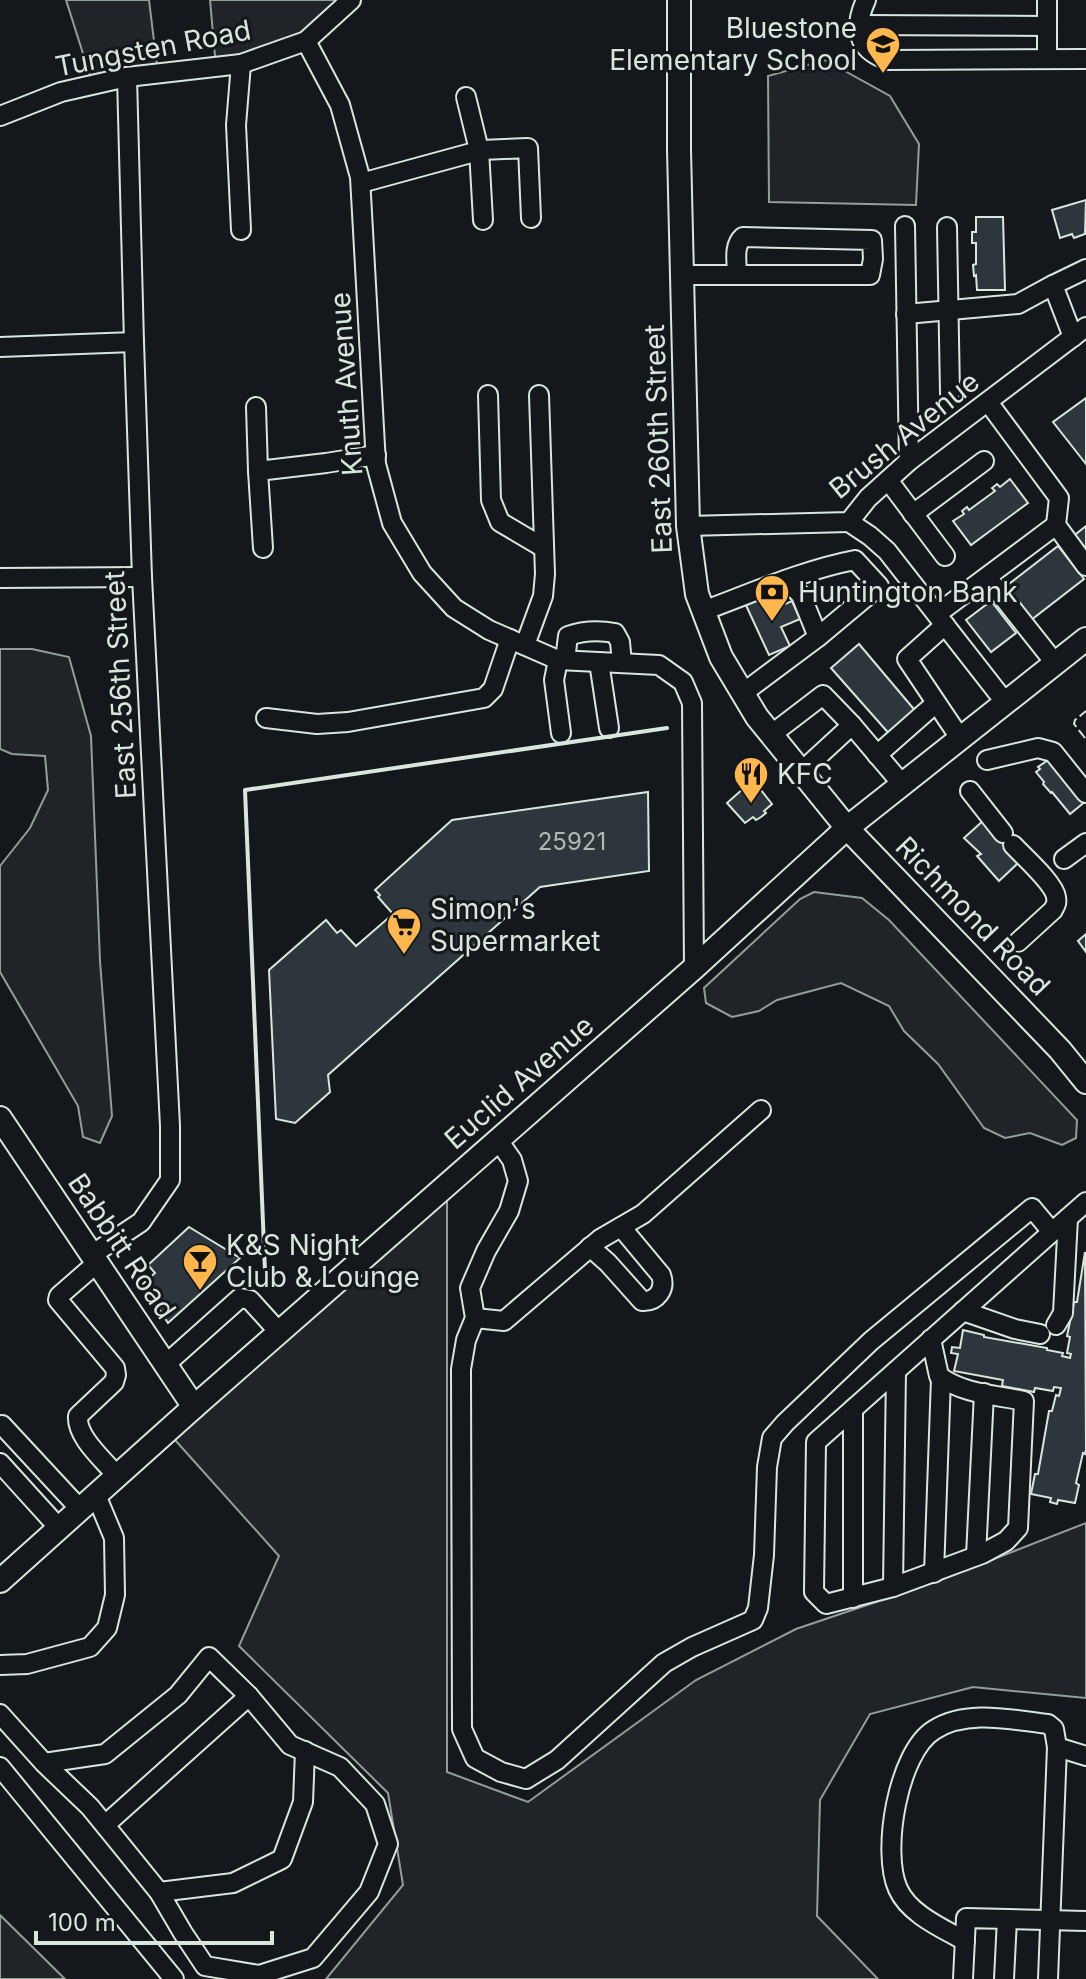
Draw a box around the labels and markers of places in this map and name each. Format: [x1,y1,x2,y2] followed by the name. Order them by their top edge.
[609,11,857,77] place label: Bluestone Elementary School
[864,25,902,75] school or university icon: Bluestone Elementary School
[753,573,791,623] bank icon: Huntington Bank
[798,575,1018,609] place label: Huntington Bank
[732,755,770,805] restaurant icon: KFC
[777,757,833,791] place label: KFC
[430,892,600,958] place label: Simon's Supermarket
[385,906,423,956] supermarket icon: Simon's Supermarket
[226,1228,420,1294] place label: K&S Night Club & Lounge
[181,1242,219,1292] bar icon: K&S Night Club & Lounge

